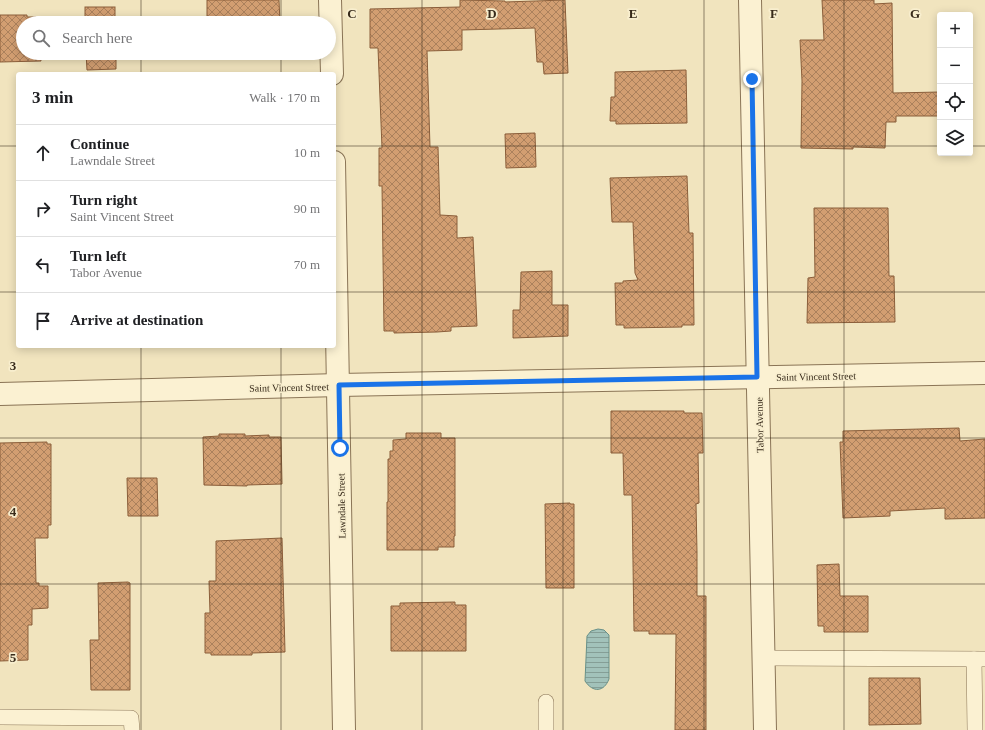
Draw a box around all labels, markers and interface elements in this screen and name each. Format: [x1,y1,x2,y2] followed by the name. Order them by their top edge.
[347,6,357,21] text: C
[487,6,497,21] text: D
[629,6,637,21] text: E
[770,6,778,21] text: F
[910,6,920,21] text: G
[937,12,973,156] map controls
[937,12,973,48] button: +
[16,16,336,60] search box
[30,27,52,49] icon: search
[62,30,132,46] text: Search here
[937,48,973,84] button: −
[743,70,761,88] route end
[937,84,973,120] button: locate
[32,88,73,107] text: 3 min
[249,90,320,105] text: Walk · 170 m
[937,120,973,156] button: layers
[70,136,129,152] text: Continue
[32,142,54,164] icon: ahead
[294,145,320,160] text: 10 m
[70,153,155,168] text: Lawndale Street
[70,192,137,208] text: Turn right
[32,198,54,220] icon: right
[294,201,320,216] text: 90 m
[70,209,174,224] text: Saint Vincent Street
[70,248,127,264] text: Turn left
[32,254,54,276] icon: left
[294,257,320,272] text: 70 m
[70,265,142,280] text: Tabor Avenue
[32,310,54,332] icon: arrive
[70,312,203,328] text: Arrive at destination
[10,358,17,373] text: 3
[776,370,856,383] street label: Saint Vincent Street
[249,381,329,394] street label: Saint Vincent Street
[754,397,765,453] street label: Tabor Avenue
[331,439,349,457] route start
[335,473,348,539] street label: Lawndale Street
[10,504,17,519] text: 4
[10,650,17,665] text: 5

